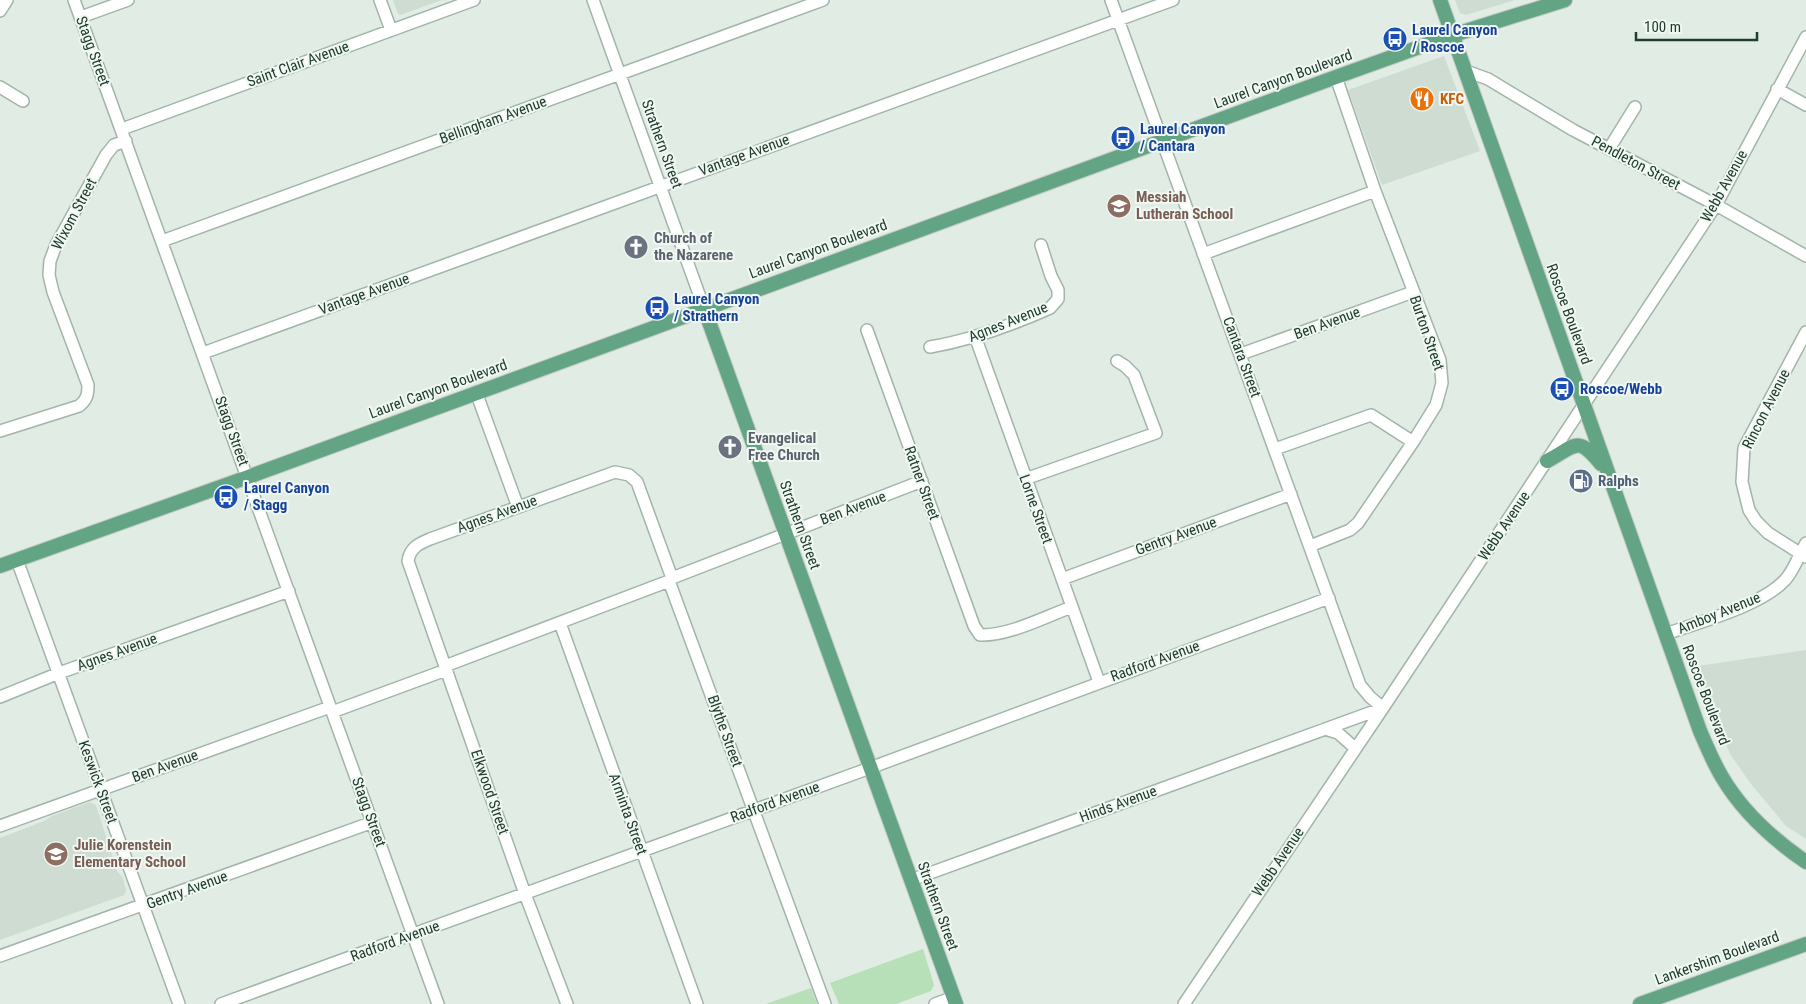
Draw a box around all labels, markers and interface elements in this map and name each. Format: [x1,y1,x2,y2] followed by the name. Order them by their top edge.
[1636,10,1757,42] scale bar
[72,14,114,88] street label: Stagg Street
[1644,18,1681,36] text: 100 m
[1412,21,1497,56] place label: Laurel Canyon / Roscoe
[1382,26,1408,52] bus stop icon: Laurel Canyon / Roscoe
[244,37,352,91] street label: Saint Clair Avenue
[1211,46,1355,112] street label: Laurel Canyon Boulevard
[1409,86,1435,112] restaurant icon: KFC
[1440,90,1464,108] place label: KFC
[437,92,549,148] street label: Bellingham Avenue
[638,97,686,191] street label: Strathern Street
[1140,120,1225,155] place label: Laurel Canyon / Cantara
[1110,125,1136,151] bus stop icon: Laurel Canyon / Cantara
[696,130,792,180] street label: Vantage Avenue
[1588,132,1684,194] street label: Pendleton Street
[1697,147,1751,225] street label: Webb Avenue
[48,175,100,253] street label: Wixom Street
[1136,188,1233,223] place label: Messiah Lutheran School
[1106,193,1132,219] school or university icon: Messiah Lutheran School
[746,216,890,282] street label: Laurel Canyon Boulevard
[654,229,733,264] place label: Church of the Nazarene
[623,234,649,260] church icon: Church of the Nazarene
[1542,261,1596,367] street label: Roscoe Boulevard
[316,269,412,319] street label: Vantage Avenue
[674,290,759,325] place label: Laurel Canyon / Strathern
[1406,293,1448,373] street label: Burton Street
[644,295,670,321] bus stop icon: Laurel Canyon / Strathern
[966,298,1050,346] street label: Agnes Avenue
[1291,303,1363,343] street label: Ben Avenue
[1219,314,1265,400] street label: Cantara Street
[366,356,510,422] street label: Laurel Canyon Boulevard
[1738,366,1794,452] street label: Rincon Avenue
[1549,376,1575,402] bus stop icon: Roscoe/Webb
[1580,380,1662,398] place label: Roscoe/Webb
[211,394,253,468] street label: Stagg Street
[748,429,820,464] place label: Evangelical Free Church
[717,434,743,460] church icon: Evangelical Free Church
[900,444,944,522] street label: Ratner Street
[1568,468,1594,494] fuel station icon: Ralphs
[1015,472,1057,546] street label: Lorne Street
[1598,472,1639,490] place label: Ralphs
[776,478,824,572] street label: Strathern Street
[244,479,329,514] place label: Laurel Canyon / Stagg
[213,484,239,510] bus stop icon: Laurel Canyon / Stagg
[818,487,888,529] street label: Ben Avenue
[1474,488,1534,564] street label: Webb Avenue
[455,491,539,537] street label: Agnes Avenue
[1133,513,1219,559] street label: Gentry Avenue
[1675,588,1763,638] street label: Amboy Avenue
[75,629,159,675] street label: Agnes Avenue
[1108,637,1202,685] street label: Radford Avenue
[1679,642,1733,748] street label: Roscoe Boulevard
[704,693,746,769] street label: Blythe Street
[75,738,121,826] street label: Keswick Street
[129,746,201,786] street label: Ben Avenue
[467,747,513,837] street label: Elkwood Street
[605,771,651,857] street label: Arminta Street
[348,775,390,849] street label: Stagg Street
[728,778,822,826] street label: Radford Avenue
[1077,782,1159,826] street label: Hinds Avenue
[1248,824,1308,900] street label: Webb Avenue
[74,836,186,871] place label: Julie Korenstein Elementary School
[43,841,69,867] school or university icon: Julie Korenstein Elementary School
[914,859,962,953] street label: Strathern Street
[144,867,230,913] street label: Gentry Avenue
[348,917,442,965] street label: Radford Avenue
[1652,927,1782,989] street label: Lankershim Boulevard

